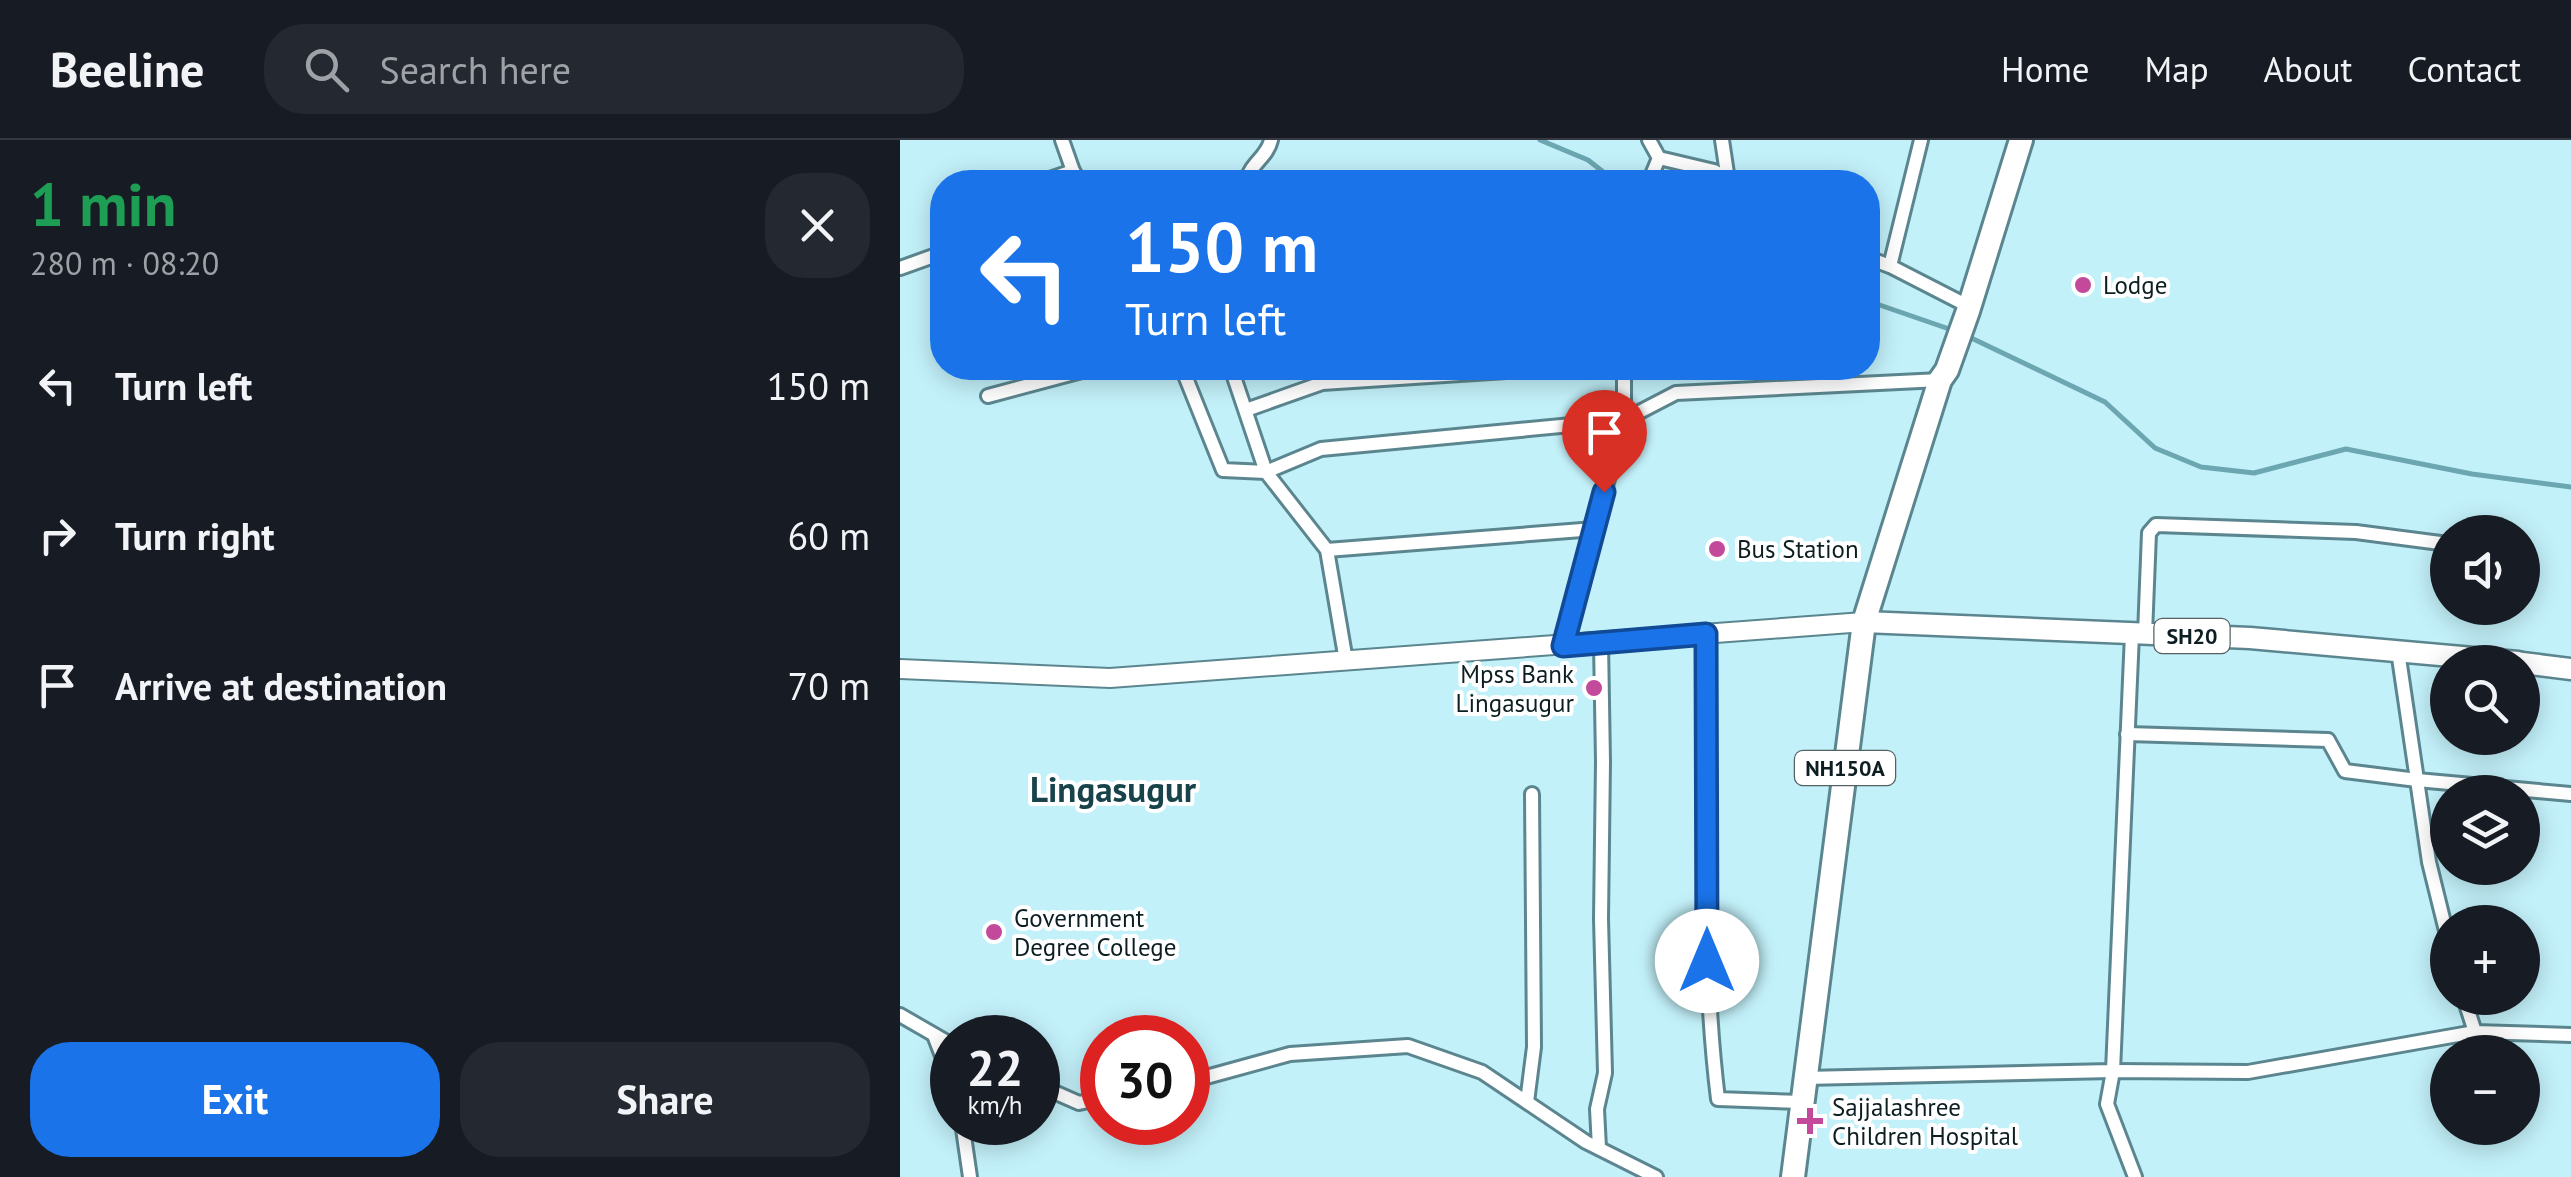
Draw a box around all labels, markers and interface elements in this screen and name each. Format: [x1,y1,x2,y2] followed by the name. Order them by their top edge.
[264,24,964,114] search box
[50,38,204,100] text: Beeline
[299,42,354,97] icon: search
[379,45,571,94] text: Search here
[2001,46,2090,92] text: Home
[2145,46,2209,92] text: Map
[2264,46,2352,92] text: About
[2407,46,2521,92] text: Contact
[30,165,176,243] text: 1 min
[765,173,870,278] button: close
[1125,201,1318,291] text: 150 m
[960,210,1090,340] icon: left
[30,242,219,284] text: 280 m · 08:20
[2103,269,2167,301] place label: Lodge
[2072,274,2094,296] marker: Lodge
[1125,289,1286,347] text: Turn left
[30,358,85,413] icon: left
[115,361,252,410] text: Turn left
[767,361,870,410] text: 150 m
[1562,390,1647,493] pin
[1577,405,1632,460] icon: arrive
[30,508,85,563] icon: right
[115,511,275,560] text: Turn right
[788,511,870,560] text: 60 m
[2430,515,2540,1145] map controls
[2430,515,2540,625] button: sound
[1737,533,1859,565] place label: Bus Station
[1706,538,1728,560] marker: Bus Station
[2154,619,2230,653] road number: SH20
[2430,645,2540,755] button: search
[30,658,85,713] icon: arrive
[1455,658,1574,719] place label: Mpss Bank Lingasugur
[115,661,447,710] text: Arrive at destination
[788,661,870,710] text: 70 m
[1583,677,1605,699] marker: Mpss Bank Lingasugur
[1795,751,1895,785] road number: NH150A
[1030,766,1197,812] district label: Lingasugur
[2430,775,2540,885] button: layers
[1014,902,1176,963] place label: Government Degree College
[2430,905,2540,1015] button: +
[1655,909,1759,1013] position arrow
[983,921,1005,943] marker: Government Degree College
[1080,1015,1210,1145] speed limit sign: 30
[967,1035,1023,1100] text: 22
[2430,1035,2540,1145] button: −
[30,1042,440,1157] button: Exit
[460,1042,870,1157] button: Share
[968,1089,1022,1121] text: km/h
[1832,1091,2019,1152] place label: Sajjalashree Children Hospital
[1797,1108,1823,1134] marker: Sajjalashree Children Hospital

